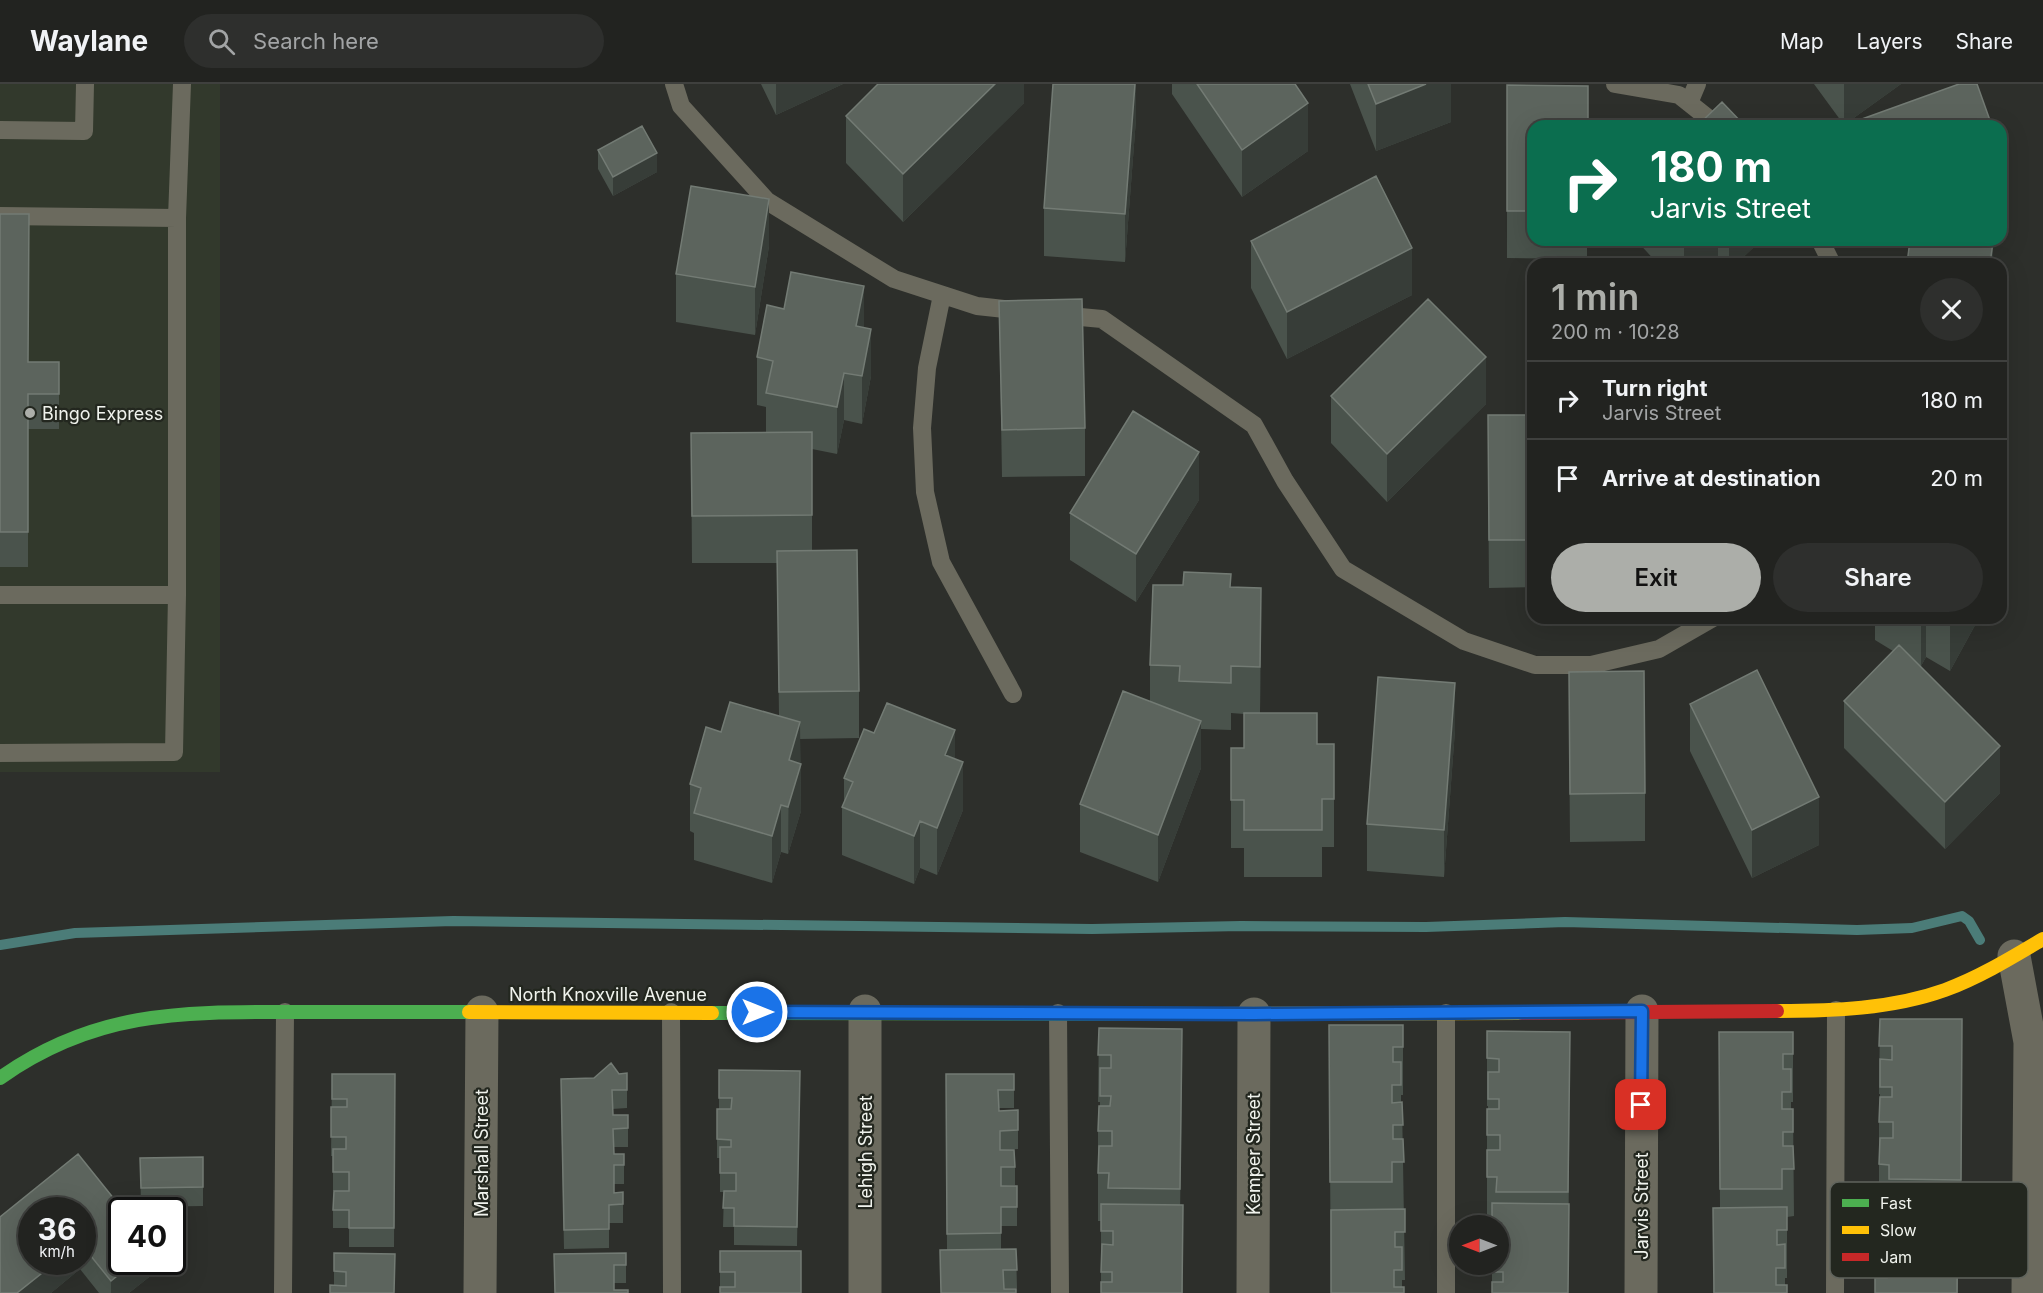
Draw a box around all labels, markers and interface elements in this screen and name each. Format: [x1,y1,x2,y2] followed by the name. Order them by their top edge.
[184,14,604,68] search box
[30,24,148,58] text: Waylane
[205,25,238,58] icon: search
[253,28,379,54] text: Search here
[1780,29,1824,54] text: Map
[1857,29,1923,54] text: Layers
[1956,29,2013,54] text: Share
[1650,141,1772,192] text: 180 m
[1551,144,1629,222] icon: right
[1650,192,1811,225] text: Jarvis Street
[1551,275,1639,319] text: 1 min
[1920,278,1983,341] button: close
[1551,320,1680,344] text: 200 m · 10:28
[1602,375,1708,401] text: Turn right
[1551,384,1584,417] icon: right
[1921,387,1983,413] text: 180 m
[1602,401,1721,425] text: Jarvis Street
[42,403,163,424] place label: Bingo Express
[23,406,37,420] marker: Bingo Express
[1551,462,1584,495] icon: arrive
[1602,465,1821,491] text: Arrive at destination
[1930,465,1983,491] text: 20 m
[1551,543,1761,612] button: Exit
[1773,543,1983,612] button: Share
[725,980,789,1044] position arrow
[509,984,707,1005] street label: North Knoxville Avenue
[1615,1079,1666,1130] pin
[1624,1088,1657,1121] icon: arrive
[471,1089,492,1217] street label: Marshall Street
[1243,1093,1264,1215] street label: Kemper Street
[855,1095,876,1209] street label: Lehigh Street
[1631,1152,1652,1260] street label: Jarvis Street
[1830,1182,2028,1278] legend
[1880,1193,1912,1213] text: Fast
[108,1197,186,1275] speed limit sign: 40
[38,1211,76,1247] text: 36
[1449,1215,1509,1275] north arrow
[1449,1215,1509,1275] map controls
[1880,1220,1917,1240] text: Slow
[39,1242,75,1261] text: km/h
[1880,1247,1912,1267] text: Jam

